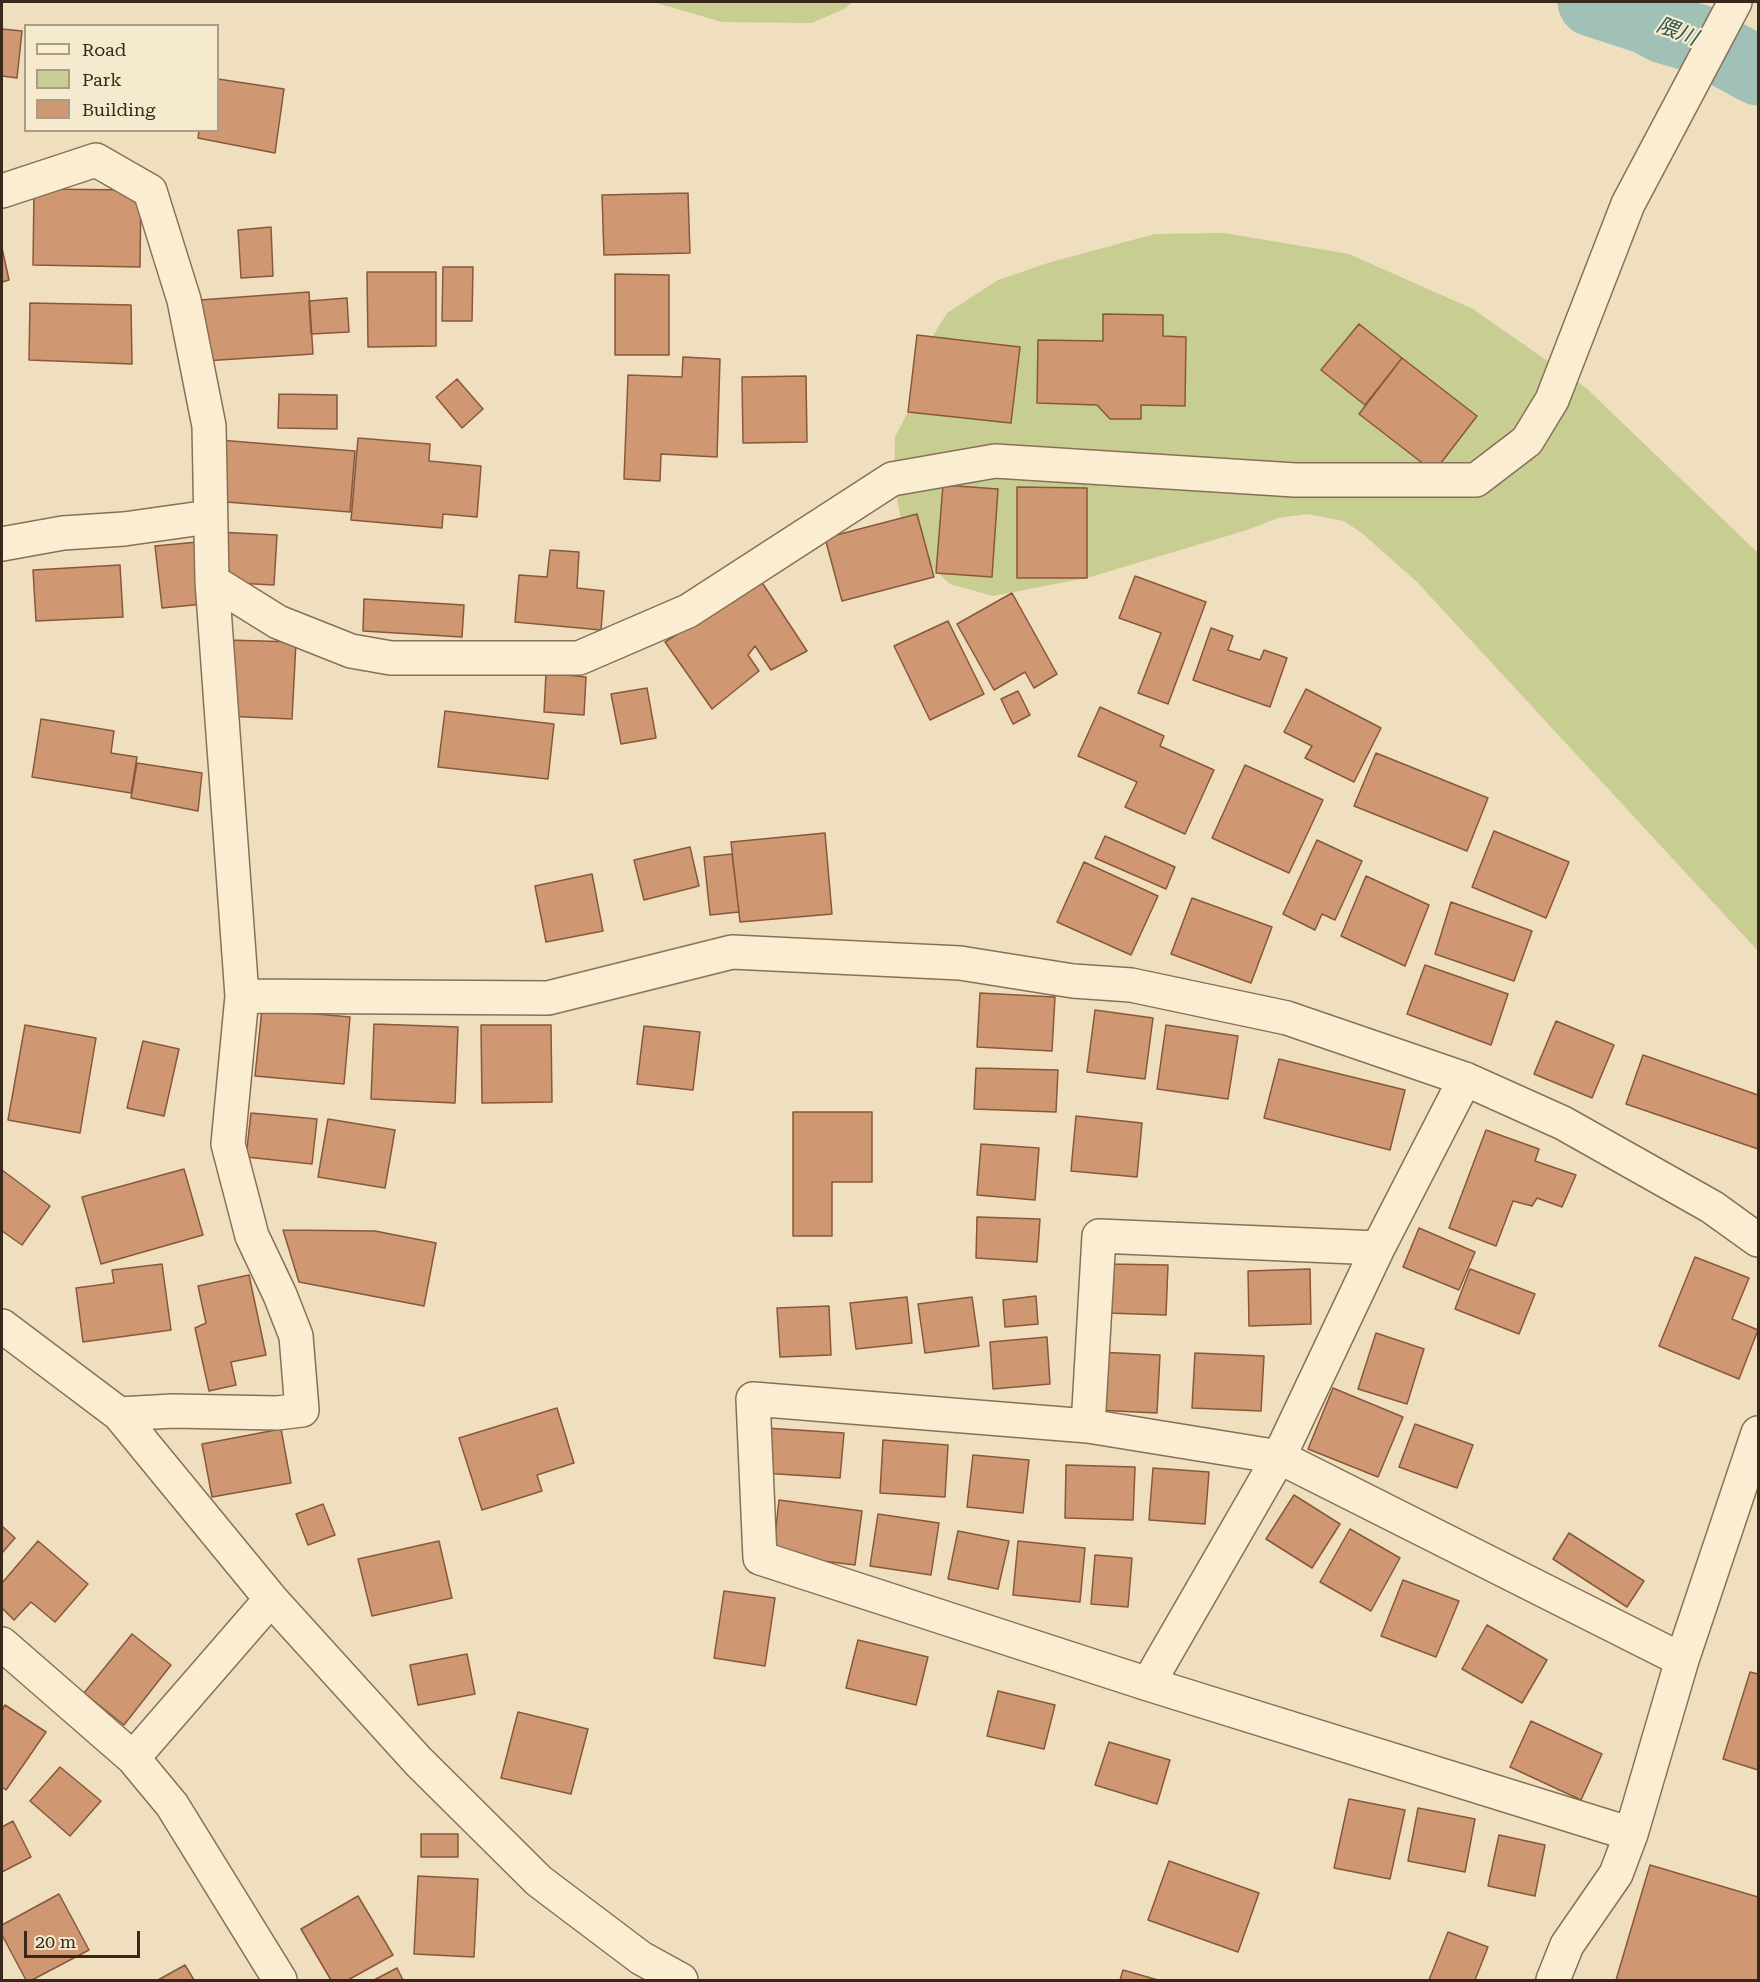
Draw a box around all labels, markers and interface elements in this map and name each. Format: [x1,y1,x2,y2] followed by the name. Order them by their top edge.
[1653,13,1701,51] water label: 隈川
[24,24,219,132] legend
[82,39,126,60] text: Road
[82,69,122,90] text: Park
[82,99,156,120] text: Building
[27,1919,142,1957] scale bar
[35,1931,76,1952] text: 20 m

